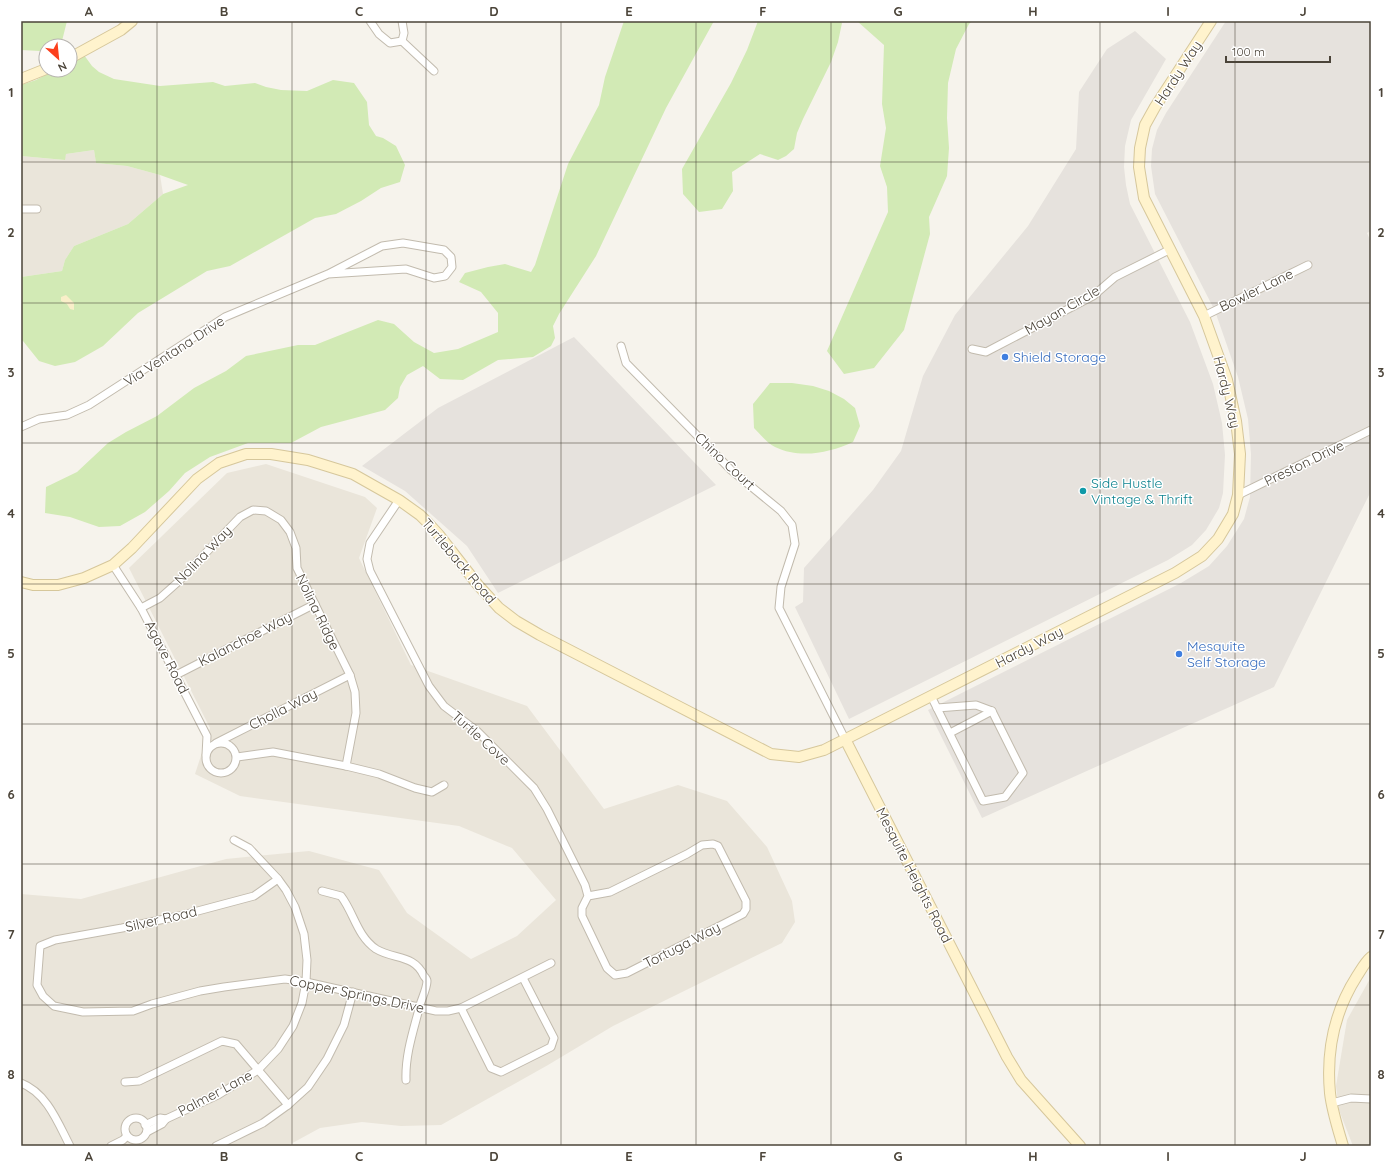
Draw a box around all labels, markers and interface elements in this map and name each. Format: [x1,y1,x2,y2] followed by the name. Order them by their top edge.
[85,3,94,19] text: A
[220,3,228,19] text: B
[355,3,363,19] text: C
[489,3,499,19] text: D
[625,3,633,19] text: E
[759,3,767,19] text: F
[893,3,903,19] text: G
[1028,3,1038,19] text: H
[1166,3,1170,19] text: I
[1299,3,1307,19] text: J
[1150,37,1206,109] street label: Hardy Way
[38,38,78,78] north arrow
[1226,38,1330,64] scale bar
[1232,44,1265,59] text: 100 m
[56,59,69,75] text: N
[8,84,14,100] text: 1
[1378,84,1384,100] text: 1
[7,224,15,240] text: 2
[1377,224,1385,240] text: 2
[1216,264,1296,316] street label: Bowler Lane
[1021,281,1103,339] street label: Mayan Circle
[120,312,228,390] street label: Via Ventana Drive
[1013,348,1106,366] place label: Shield Storage
[1000,352,1010,362] marker: Shield Storage
[1209,354,1245,430] street label: Hardy Way
[8,364,15,380] text: 3
[1378,364,1385,380] text: 3
[691,428,759,494] street label: Chino Court
[1261,436,1347,490] street label: Preston Drive
[1091,474,1193,508] place label: Side Hustle Vintage & Thrift
[1078,486,1088,496] marker: Side Hustle Vintage & Thrift
[7,505,15,521] text: 4
[1377,505,1385,521] text: 4
[418,515,500,607] street label: Turtleback Road
[170,522,236,588] street label: Nolina Way
[292,571,344,653] street label: Nolina Ridge
[195,608,295,670] street label: Kalanchoe Way
[141,617,193,697] street label: Agave Road
[992,622,1066,672] street label: Hardy Way
[1187,637,1266,671] place label: Mesquite Self Storage
[7,645,15,661] text: 5
[1377,645,1385,661] text: 5
[1174,649,1184,659] marker: Mesquite Self Storage
[246,684,320,734] street label: Cholla Way
[448,707,514,769] street label: Turtle Cove
[7,786,15,802] text: 6
[1377,786,1385,802] text: 6
[872,804,956,946] street label: Mesquite Heights Road
[123,902,199,936] street label: Silver Road
[640,918,724,972] street label: Tortuga Way
[7,926,15,942] text: 7
[1377,926,1385,942] text: 7
[288,971,426,1017] street label: Copper Springs Drive
[7,1066,15,1082] text: 8
[175,1066,255,1120] street label: Palmer Lane
[1377,1066,1385,1082] text: 8
[85,1148,94,1164] text: A
[220,1148,228,1164] text: B
[355,1148,363,1164] text: C
[489,1148,499,1164] text: D
[625,1148,633,1164] text: E
[759,1148,767,1164] text: F
[893,1148,903,1164] text: G
[1028,1148,1038,1164] text: H
[1166,1148,1170,1164] text: I
[1299,1148,1307,1164] text: J

